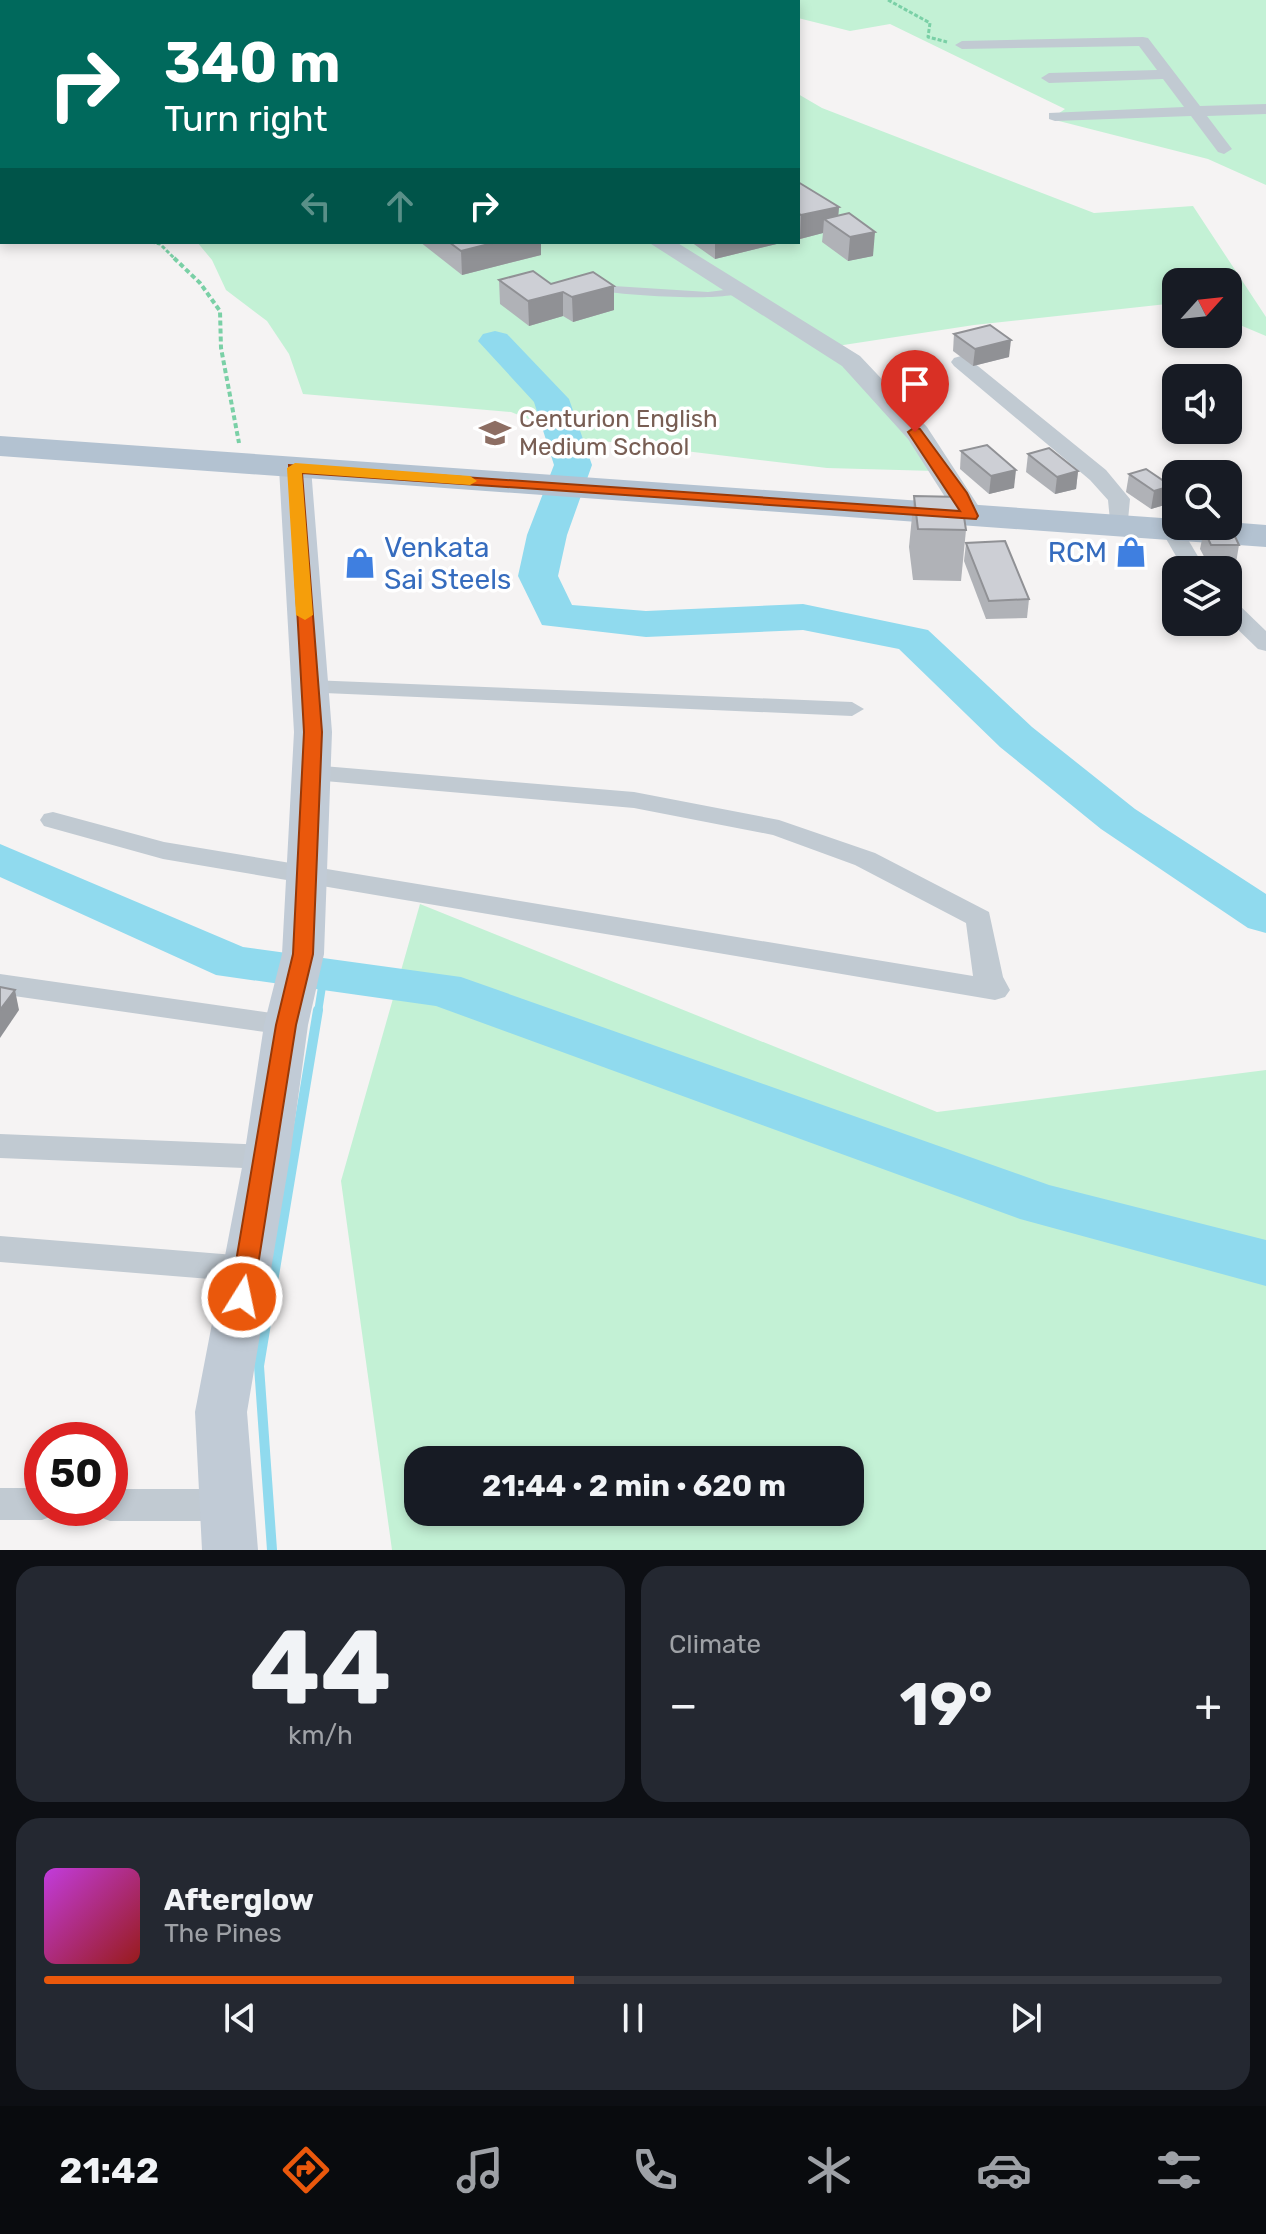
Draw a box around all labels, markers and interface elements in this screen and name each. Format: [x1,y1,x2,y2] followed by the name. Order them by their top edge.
[164,30,340,96] text: 340 m
[32,32,136,136] icon: right
[164,97,328,140] text: Turn right
[294,184,338,228] icon: left
[378,184,422,228] icon: ahead
[462,184,506,228] icon: right
[1162,268,1242,348] north arrow
[1162,268,1242,636] map controls
[881,350,949,432] pin
[893,362,937,406] icon: arrive
[1162,364,1242,444] button: sound
[519,405,718,461] place label: Centurion English Medium School
[478,416,512,450] school or university icon: Centurion English Medium School
[1162,460,1242,540] button: search
[384,531,511,596] place label: Venkata Sai Steels
[1114,535,1148,569] shop icon: RCM
[1048,536,1107,569] place label: RCM
[343,546,377,580] shop icon: Venkata Sai Steels
[1162,556,1242,636] button: layers
[200,1255,284,1339] position arrow
[24,1422,128,1526] speed limit sign: 50
[482,1468,786,1504] text: 21:44 · 2 min · 620 m
[249,1606,392,1729] text: 44
[669,1629,761,1660] text: Climate
[900,1669,993,1740] text: 19°
[669,1679,698,1731] text: −
[1195,1679,1222,1731] text: +
[288,1720,353,1751] text: km/h
[164,1882,314,1918] text: Afterglow
[164,1918,282,1949] text: The Pines
[218,1996,262,2040] icon: previous
[611,1996,655,2040] icon: pause
[1004,1996,1048,2040] icon: next
[278,2142,334,2198] icon: directions
[452,2142,508,2198] icon: music
[627,2142,683,2198] icon: phone
[801,2142,857,2198] icon: climate
[976,2142,1032,2198] icon: car
[1151,2142,1207,2198] icon: filters
[59,2149,159,2192] text: 21:42

